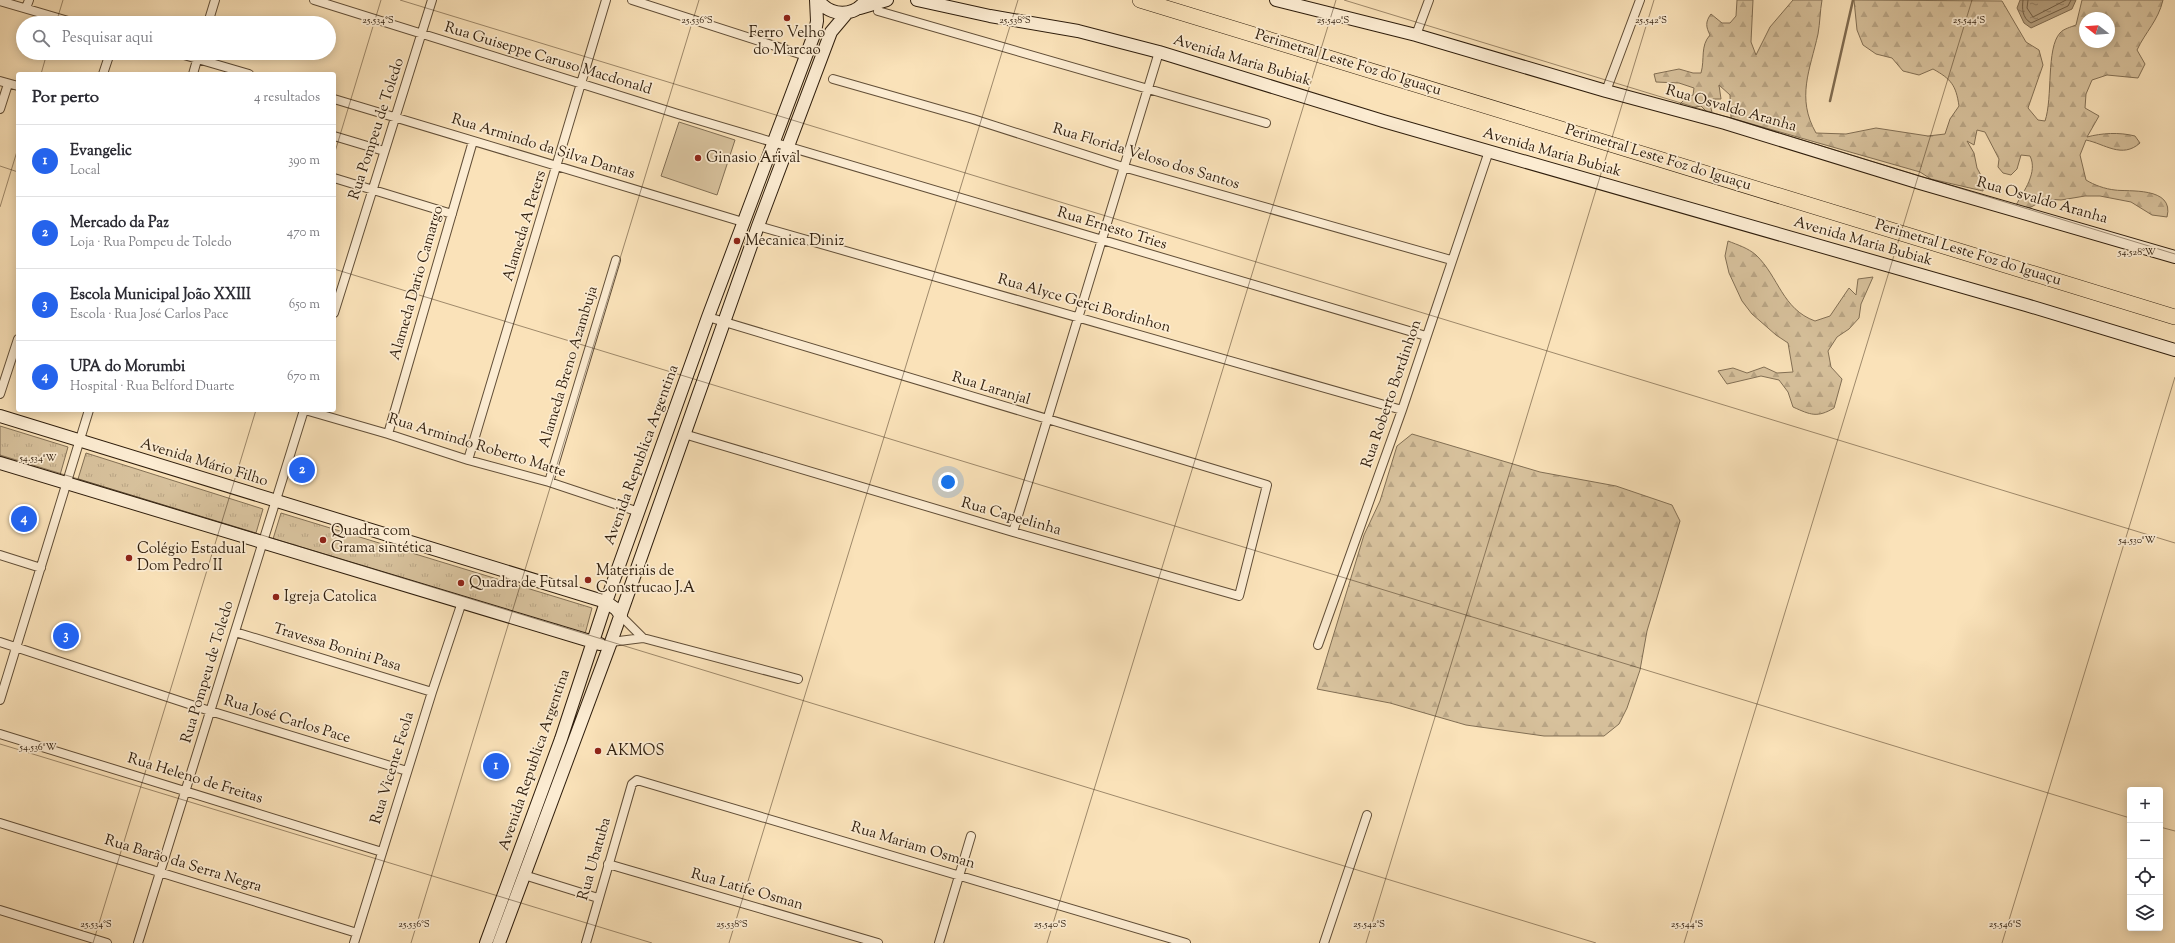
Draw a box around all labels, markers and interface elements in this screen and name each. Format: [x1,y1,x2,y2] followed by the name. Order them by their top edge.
[2079,12,2115,48] north arrow
[362,13,394,28] text: 25.534°S
[681,13,713,28] text: 25.536°S
[782,13,792,23] marker: Ferro Velho do Marcao
[999,13,1031,28] text: 25.538°S
[1317,13,1349,28] text: 25.540°S
[1635,13,1667,28] text: 25.542°S
[1953,13,1985,28] text: 25.544°S
[16,16,336,60] search box
[442,17,655,101] street label: Rua Guiseppe Caruso Macdonald
[749,23,825,61] place label: Ferro Velho do Marcao
[1252,25,1444,102] street label: Perimetral Leste Foz do Iguaçu
[30,27,52,49] icon: search
[62,28,153,49] text: Pesquisar aqui
[1170,30,1314,92] street label: Avenida Maria Bubiak
[344,55,410,203] street label: Rua Pompeu de Toledo
[1663,80,1799,138] street label: Rua Osvaldo Aranha
[32,86,99,110] text: Por perto
[254,89,320,107] text: 4 resultados
[449,109,637,185] street label: Rua Armindo da Silva Dantas
[1050,119,1242,196] street label: Rua Florida Veloso dos Santos
[1562,120,1754,197] street label: Perimetral Leste Foz do Iguaçu
[1480,123,1624,183] street label: Avenida Maria Bubiak
[70,141,132,162] text: Evangelic
[706,148,800,169] place label: Ginasio Arival
[43,152,47,170] text: 1
[288,152,320,170] text: 390 m
[693,153,703,163] marker: Ginasio Arival
[70,162,100,180] text: Local
[498,168,552,284] street label: Alameda A Peters
[1974,172,2110,230] street label: Rua Osvaldo Aranha
[1055,202,1170,256] street label: Rua Ernesto Tries
[385,203,449,363] street label: Alameda Dario Camargo
[1791,212,1935,272] street label: Avenida Maria Bubiak
[70,213,169,234] text: Mercado da Paz
[1872,215,2064,292] street label: Perimetral Leste Foz do Iguaçu
[42,224,48,242] text: 2
[287,224,320,242] text: 470 m
[745,231,844,252] place label: Mecanica Diniz
[70,234,232,252] text: Loja · Rua Pompeu de Toledo
[732,236,742,246] marker: Mecanica Diniz
[2117,245,2156,260] text: 54.528°W
[995,269,1173,339] street label: Rua Alyce Gerci Bordinhon
[534,283,604,451] street label: Alameda Breno Azambuja
[70,285,251,306] text: Escola Municipal João XXIII
[42,296,48,314] text: 3
[289,296,320,314] text: 650 m
[70,306,229,324] text: Escola · Rua José Carlos Pace
[1357,317,1427,471] street label: Rua Roberto Bordinhon
[70,357,185,378] text: UPA do Morumbi
[600,362,684,548] street label: Avenida Republica Argentina
[949,367,1033,411] street label: Rua Laranjal
[42,368,48,386] text: 4
[287,368,320,386] text: 670 m
[70,378,235,396] text: Hospital · Rua Belford Duarte
[385,409,569,483] street label: Rua Armindo Roberto Matte
[138,434,270,492] street label: Avenida Mário Filho
[18,451,57,466] text: 54.534°W
[289,455,315,485] pin: 2
[938,472,958,492] your location
[959,493,1063,541] street label: Rua Capeelinha
[11,504,37,534] pin: 4
[331,521,432,559] place label: Quadra com Grama sintética
[2117,533,2156,548] text: 54.530°W
[318,535,328,545] marker: Quadra com Grama sintética
[137,539,246,577] place label: Colégio Estadual Dom Pedro II
[124,553,134,563] marker: Colégio Estadual Dom Pedro II
[596,561,695,599] place label: Materiais de Construcao J.A
[469,573,578,594] place label: Quadra de Futsal
[583,575,593,585] marker: Materiais de Construcao J.A
[456,578,466,588] marker: Quadra de Futsal
[284,587,377,608] place label: Igreja Catolica
[271,592,281,602] marker: Igreja Catolica
[176,598,240,746] street label: Rua Pompeu de Toledo
[270,619,404,677] street label: Travessa Bonini Pasa
[53,621,79,651] pin: 3
[494,666,576,853] street label: Avenida Republica Argentina
[221,691,353,749] street label: Rua José Carlos Pace
[366,709,420,827] street label: Rua Vicente Feola
[18,740,57,755] text: 54.536°W
[606,741,664,762] place label: AKMOS
[593,746,603,756] marker: AKMOS
[125,748,265,810] street label: Rua Heleno de Freitas
[483,751,509,781] pin: 1
[2127,787,2163,931] map controls
[2127,787,2163,823] button: +
[573,815,617,903] street label: Rua Ubatuba
[848,817,978,875] street label: Rua Mariam Osman
[2127,823,2163,859] button: −
[102,830,264,898] street label: Rua Barão da Serra Negra
[2127,859,2163,895] button: locate
[688,864,806,916] street label: Rua Latife Osman
[2127,895,2163,931] button: layers
[80,917,112,932] text: 25.534°S
[398,917,430,932] text: 25.536°S
[716,917,748,932] text: 25.538°S
[1034,917,1066,932] text: 25.540°S
[1353,917,1385,932] text: 25.542°S
[1671,917,1703,932] text: 25.544°S
[1989,917,2021,932] text: 25.546°S

